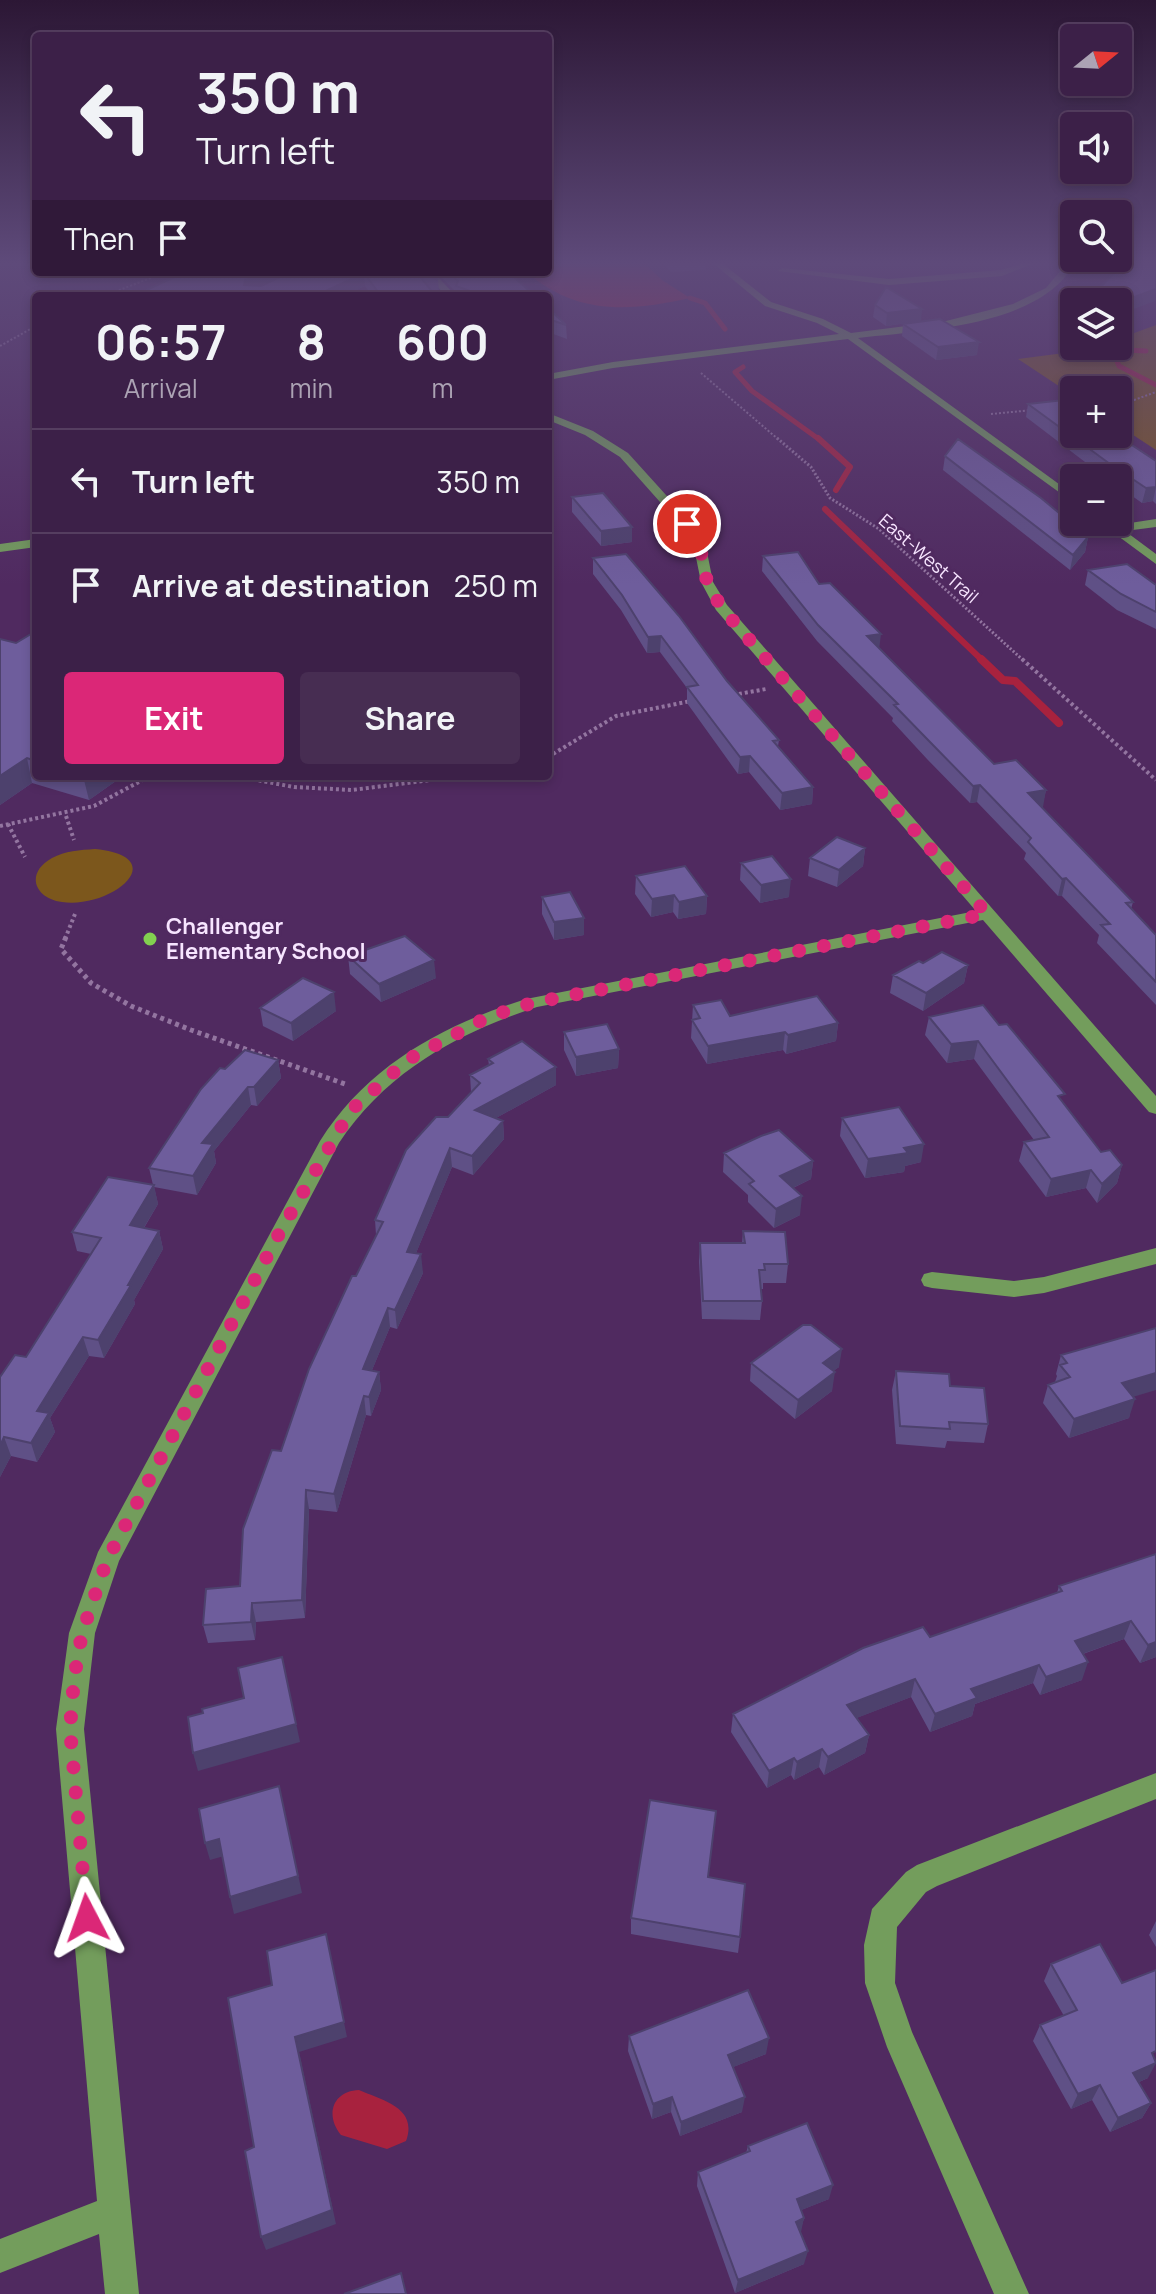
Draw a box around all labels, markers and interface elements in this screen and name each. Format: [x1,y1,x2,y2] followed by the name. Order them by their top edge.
[1060,24,1132,96] north arrow
[1060,24,1132,536] map controls
[196,53,360,130] text: 350 m
[64,64,168,168] icon: left
[1060,112,1132,184] button: sound
[196,126,335,175] text: Turn left
[1060,200,1132,272] button: search
[151,216,195,260] icon: arrive
[64,218,135,259] text: Then
[1060,288,1132,360] button: layers
[95,309,227,374] text: 06:57
[297,309,326,374] text: 8
[396,309,489,374] text: 600
[124,370,198,406] text: Arrival
[290,370,333,406] text: min
[432,370,454,406] text: m
[1060,376,1132,448] button: +
[64,459,108,503] icon: left
[132,461,255,502] text: Turn left
[436,461,520,502] text: 350 m
[1060,464,1132,536] button: −
[653,490,721,558] pin
[665,502,709,546] icon: arrive
[874,508,984,608] street label: East-West Trail
[64,563,108,607] icon: arrive
[132,565,430,606] text: Arrive at destination
[454,565,538,606] text: 250 m
[64,672,284,764] button: Exit
[300,672,520,764] button: Share
[166,911,366,966] place label: Challenger Elementary School
[141,930,159,948] marker: Challenger Elementary School
[45,1876,129,1960] position arrow

